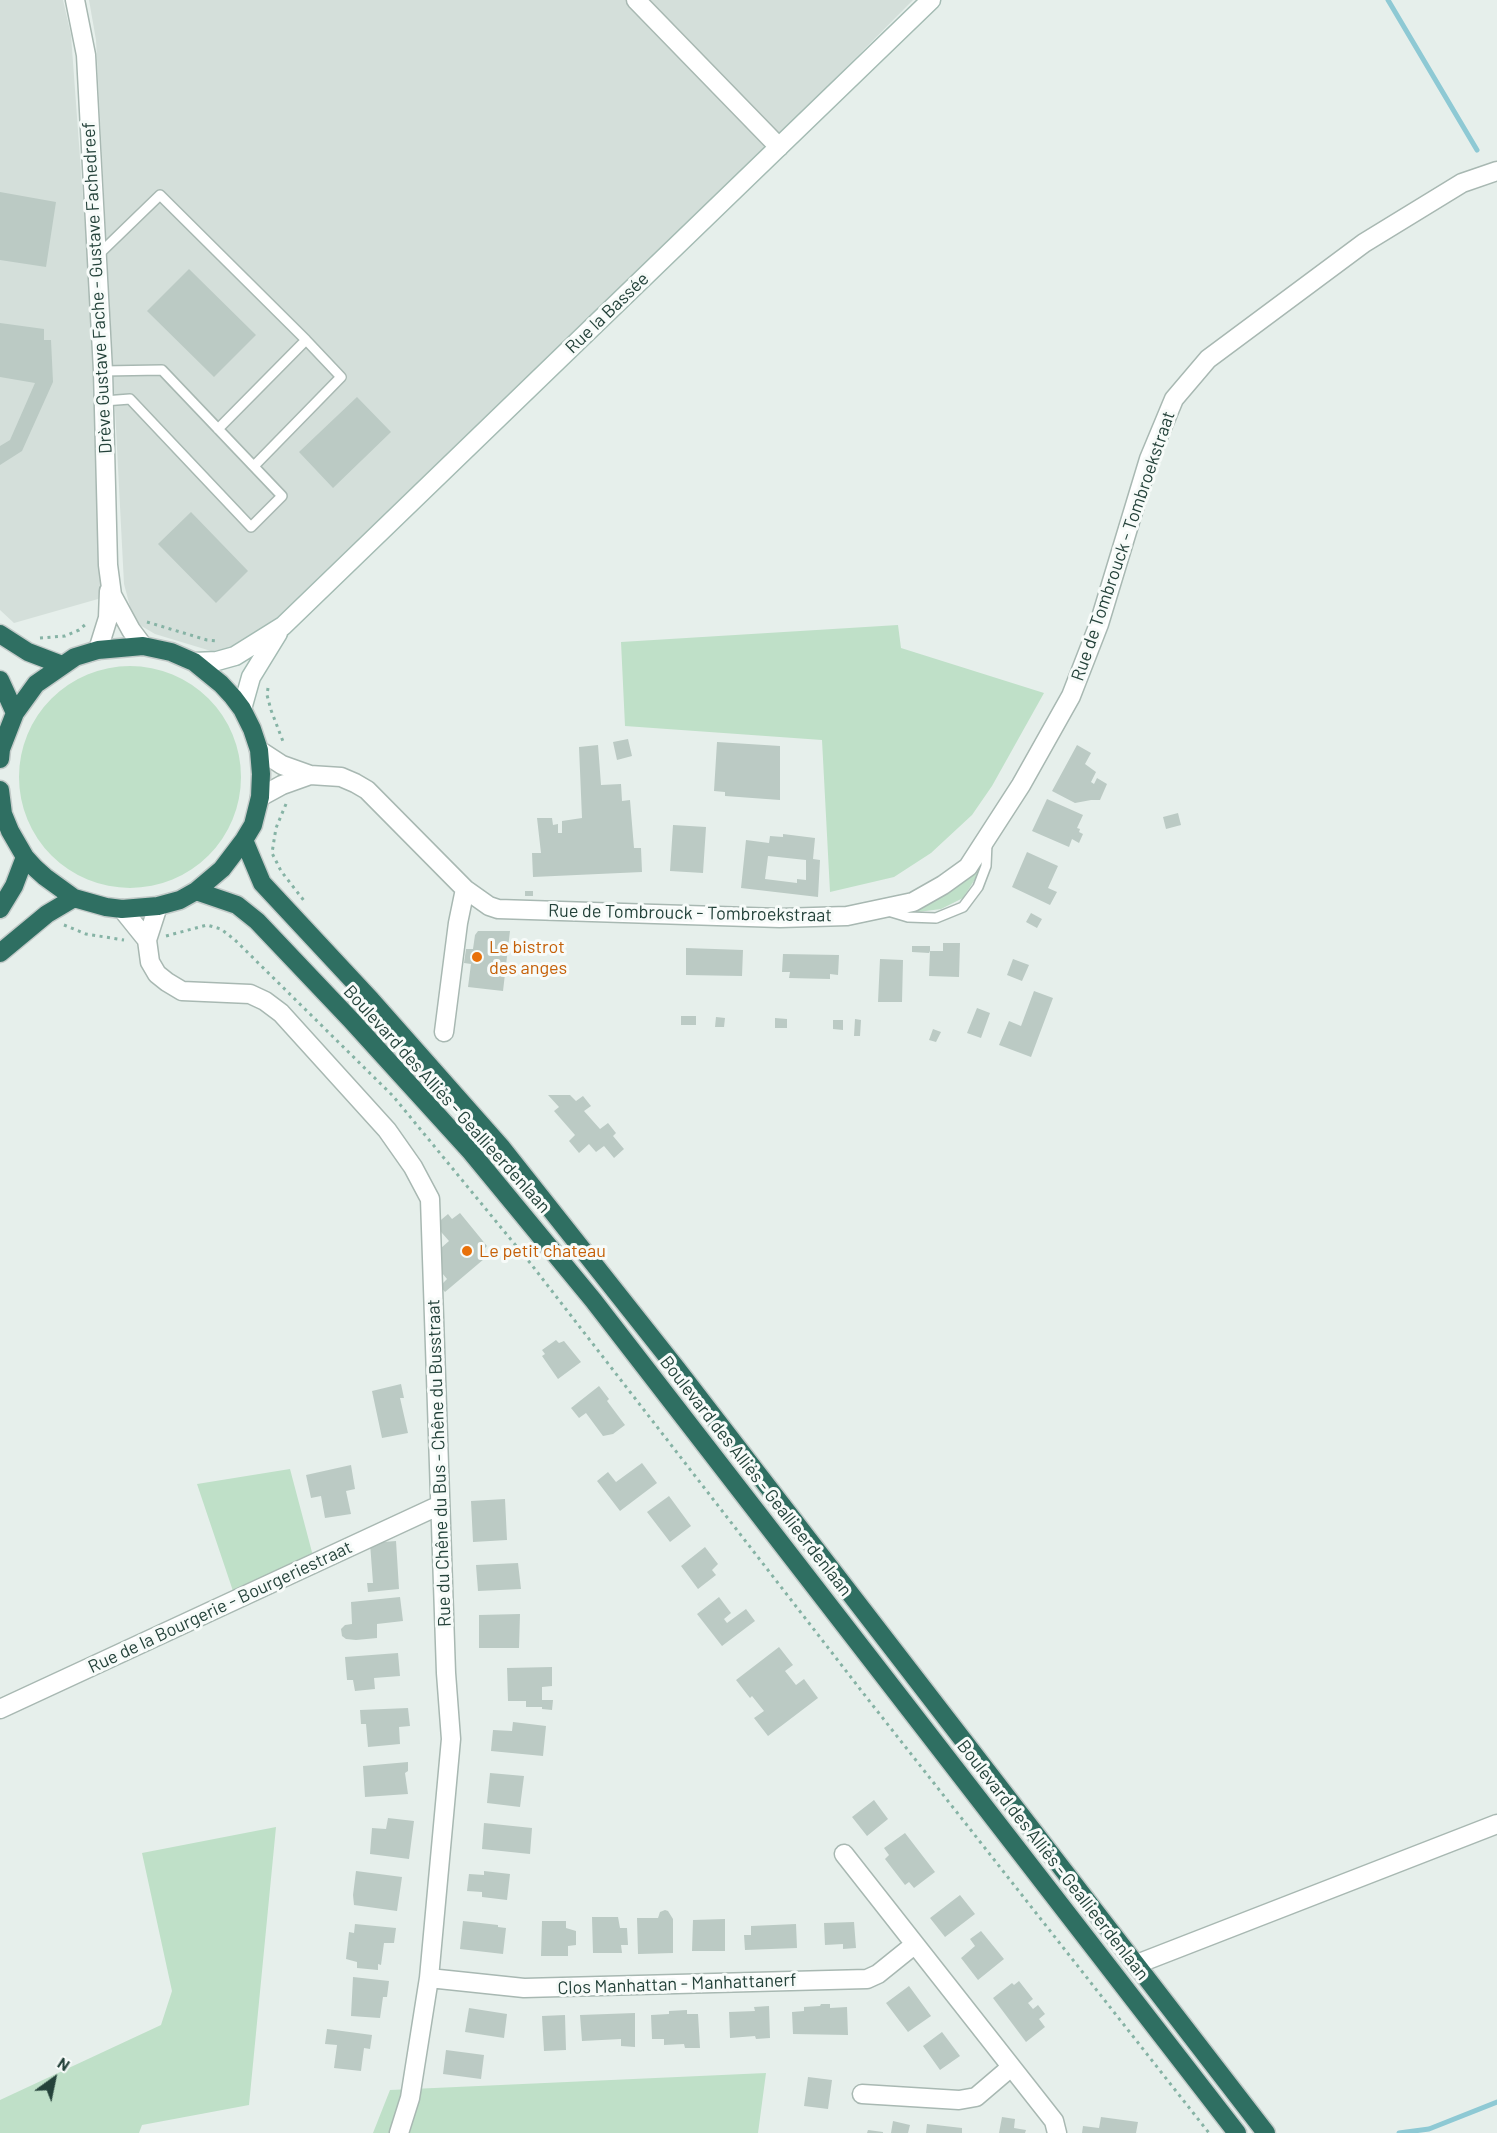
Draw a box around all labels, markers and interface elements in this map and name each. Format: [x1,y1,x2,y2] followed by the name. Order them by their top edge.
[78,122,116,454] street label: Drève Gustave Fache - Gustave Fachedreef
[561,268,653,358] street label: Rue la Bassée
[1067,408,1179,684] street label: Rue de Tombrouck - Tombroekstraat
[548,900,832,926] street label: Rue de Tombrouck - Tombroekstraat
[489,936,567,978] place label: Le bistrot des anges
[470,950,484,964] marker: Le bistrot des anges
[339,981,555,1217] street label: Boulevard des Alliés - Geallieerdenlaan
[479,1240,606,1262] place label: Le petit chateau
[460,1244,474,1258] marker: Le petit chateau
[422,1299,456,1627] street label: Rue du Chêne du Bus - Chêne du Busstraat
[655,1352,857,1600] street label: Boulevard des Alliés - Geallieerdenlaan
[85,1536,355,1678] street label: Rue de la Bourgerie - Bourgeriestraat
[952,1736,1154,1984] street label: Boulevard des Alliés - Geallieerdenlaan
[557,1969,797,1999] street label: Clos Manhattan - Manhattanerf
[24,2049,84,2109] north arrow
[54,2053,74,2074] text: N

